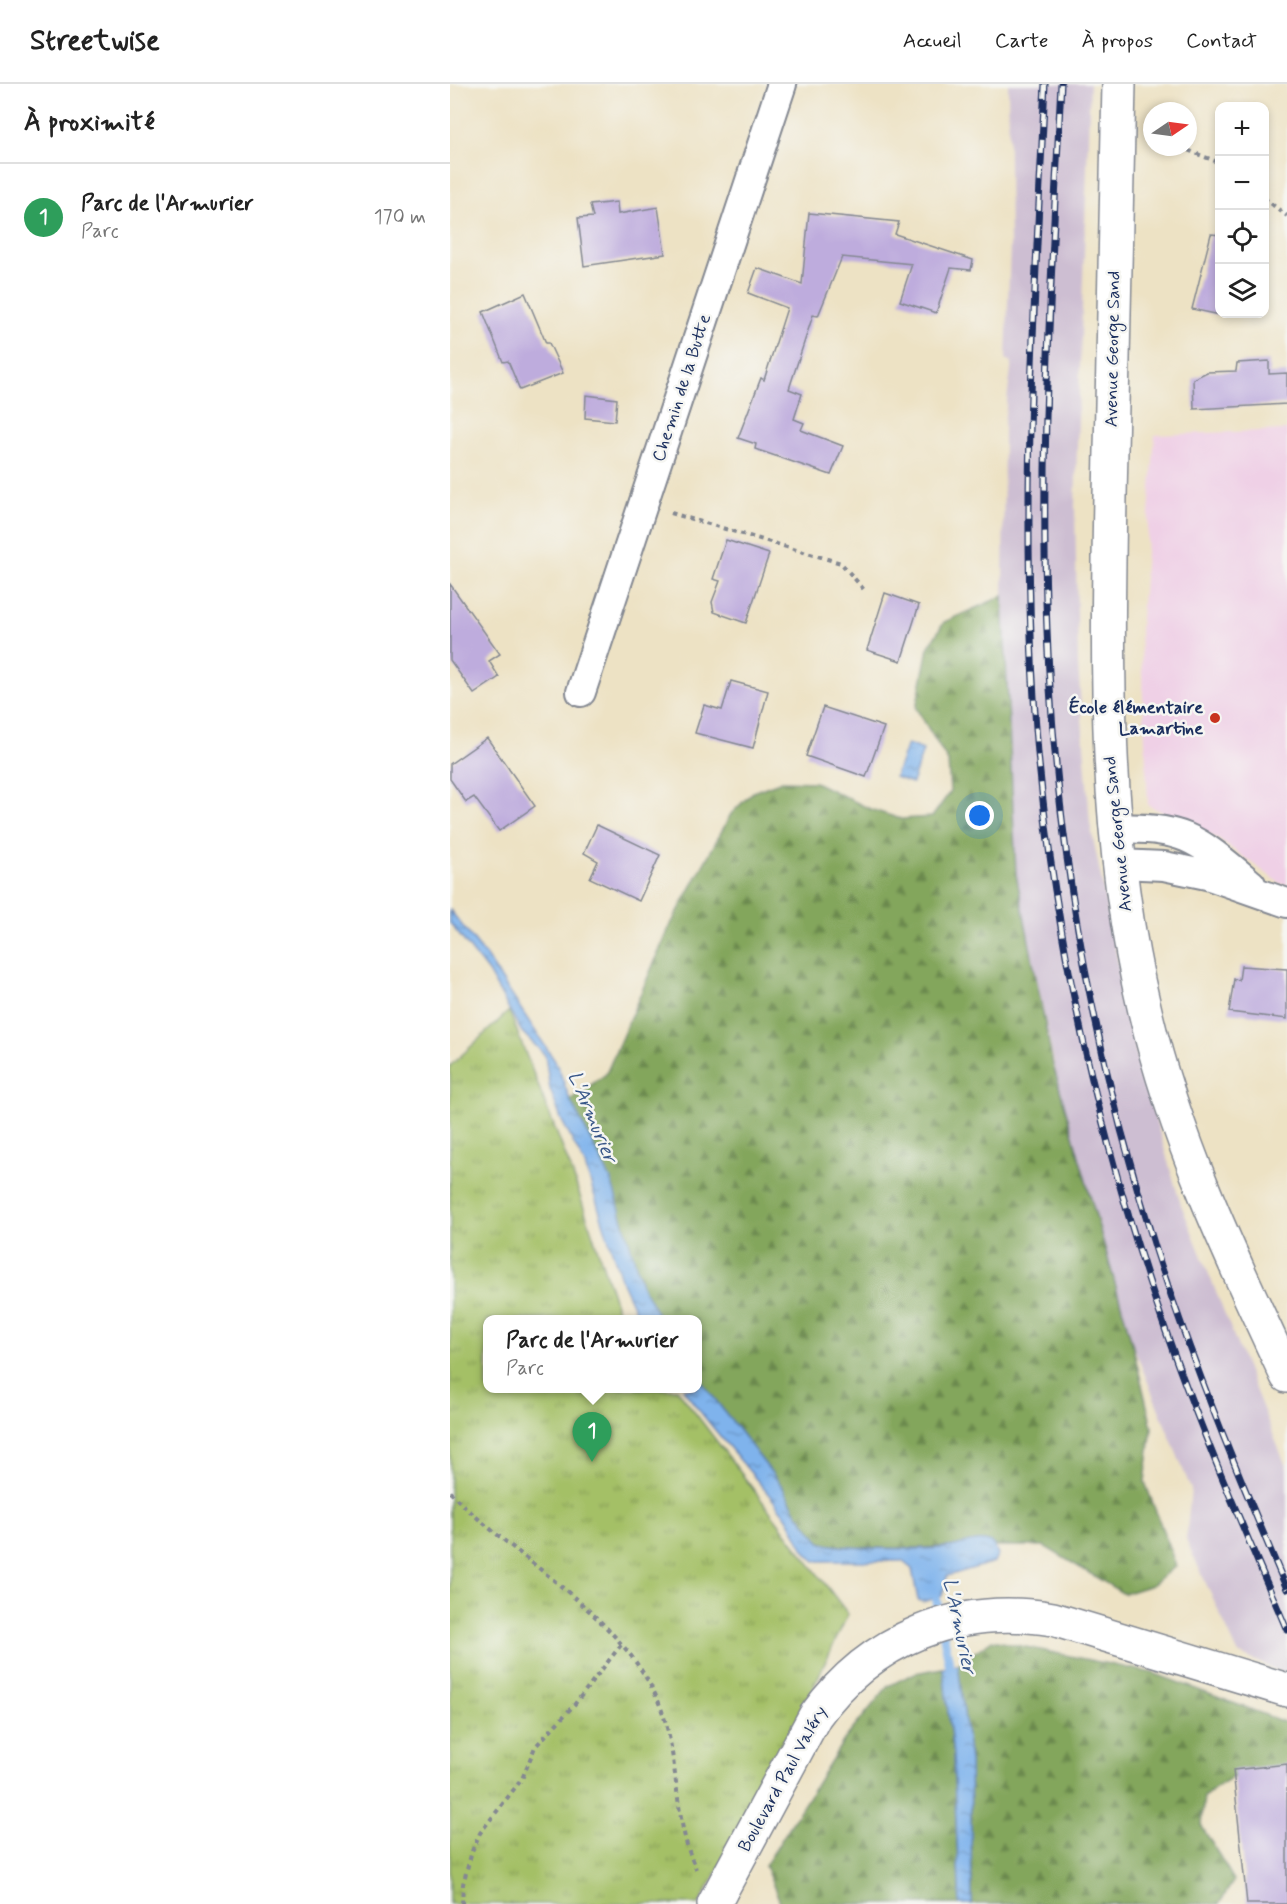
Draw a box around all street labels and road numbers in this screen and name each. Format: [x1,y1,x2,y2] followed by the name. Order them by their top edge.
[1100,271,1127,427] street label: Avenue George Sand
[647,311,717,465] street label: Chemin de la Butte
[1098,755,1139,913] street label: Avenue George Sand
[733,1702,833,1856] street label: Boulevard Paul Valéry

